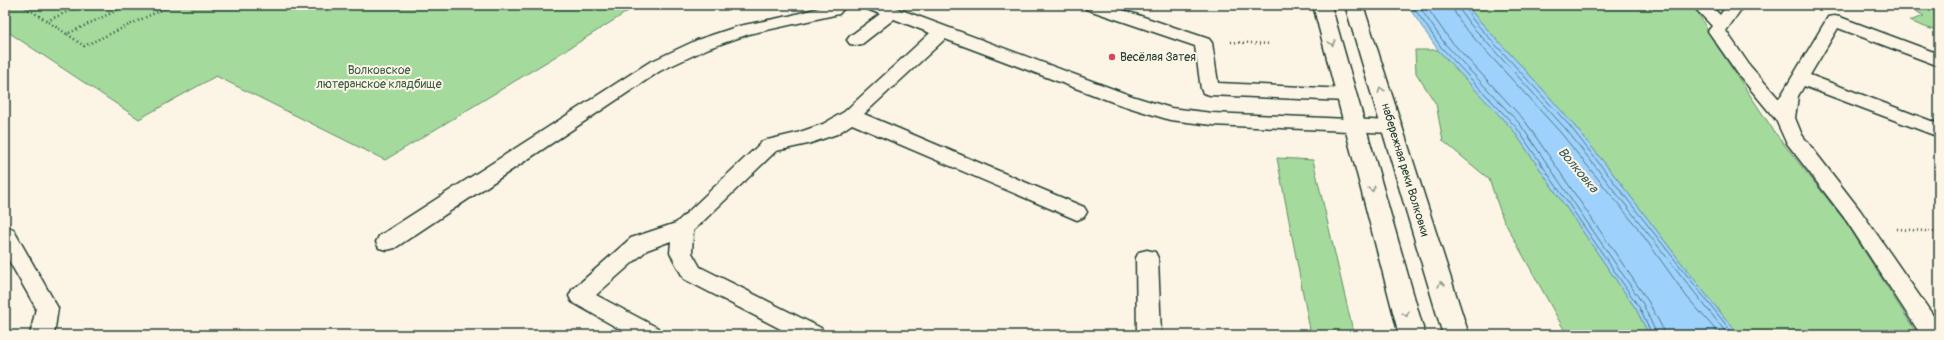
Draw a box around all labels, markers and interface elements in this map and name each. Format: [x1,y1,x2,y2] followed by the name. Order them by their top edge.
[1327,39,1336,46] one-way arrow
[1120,50,1196,65] place label: Весёлая Затея
[1107,52,1117,62] marker: Весёлая Затея
[316,63,442,92] park label: Волковское лютеранское кладбище
[1377,87,1386,94] one-way arrow
[1378,102,1433,239] street label: набережная реки Волковки
[1555,144,1602,197] water label: Волковка
[1367,185,1376,192] one-way arrow
[1437,281,1446,288] one-way arrow
[1401,310,1410,317] one-way arrow

